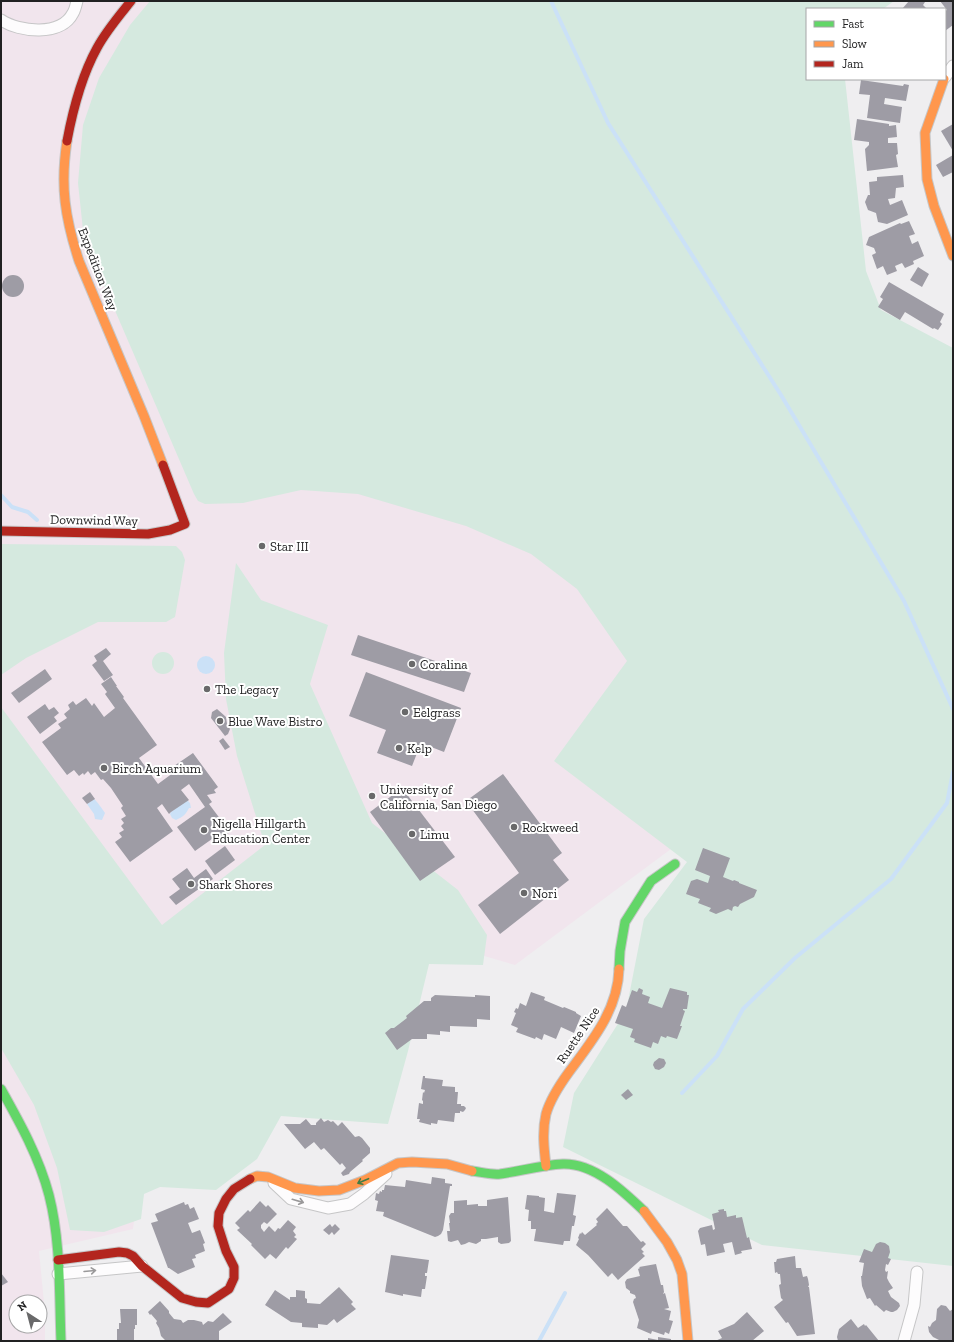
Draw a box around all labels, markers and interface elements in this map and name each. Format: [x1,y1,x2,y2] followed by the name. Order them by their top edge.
[806,8,946,80] legend
[842,17,865,31] text: Fast
[842,37,868,51] text: Slow
[842,57,864,71] text: Jam
[75,225,121,313] street label: Expedition Way
[50,512,138,528] street label: Downwind Way
[270,539,309,554] place label: Star III
[257,541,267,551] marker: Star III
[420,657,468,672] place label: Coralina
[407,659,417,669] marker: Coralina
[215,682,279,697] place label: The Legacy
[202,684,212,694] marker: The Legacy
[413,705,461,720] place label: Eelgrass
[400,707,410,717] marker: Eelgrass
[228,714,323,729] place label: Blue Wave Bistro
[215,716,225,726] marker: Blue Wave Bistro
[407,741,432,756] place label: Kelp
[394,743,404,753] marker: Kelp
[112,761,202,776] place label: Birch Aquarium
[99,763,109,773] marker: Birch Aquarium
[380,782,498,812] place label: University of California, San Diego
[367,791,377,801] marker: University of California, San Diego
[212,816,310,846] place label: Nigella Hillgarth Education Center
[522,820,578,835] place label: Rockweed
[509,822,519,832] marker: Rockweed
[199,825,209,835] marker: Nigella Hillgarth Education Center
[420,827,450,842] place label: Limu
[407,829,417,839] marker: Limu
[199,877,273,892] place label: Shark Shores
[186,879,196,889] marker: Shark Shores
[532,886,557,901] place label: Nori
[519,888,529,898] marker: Nori
[554,1004,602,1066] street label: Ruette Nice
[358,1177,370,1185] one-way arrow
[291,1197,304,1205] one-way arrow
[83,1268,96,1275] one-way arrow
[8,1294,48,1334] north arrow
[15,1298,30,1314] text: N

